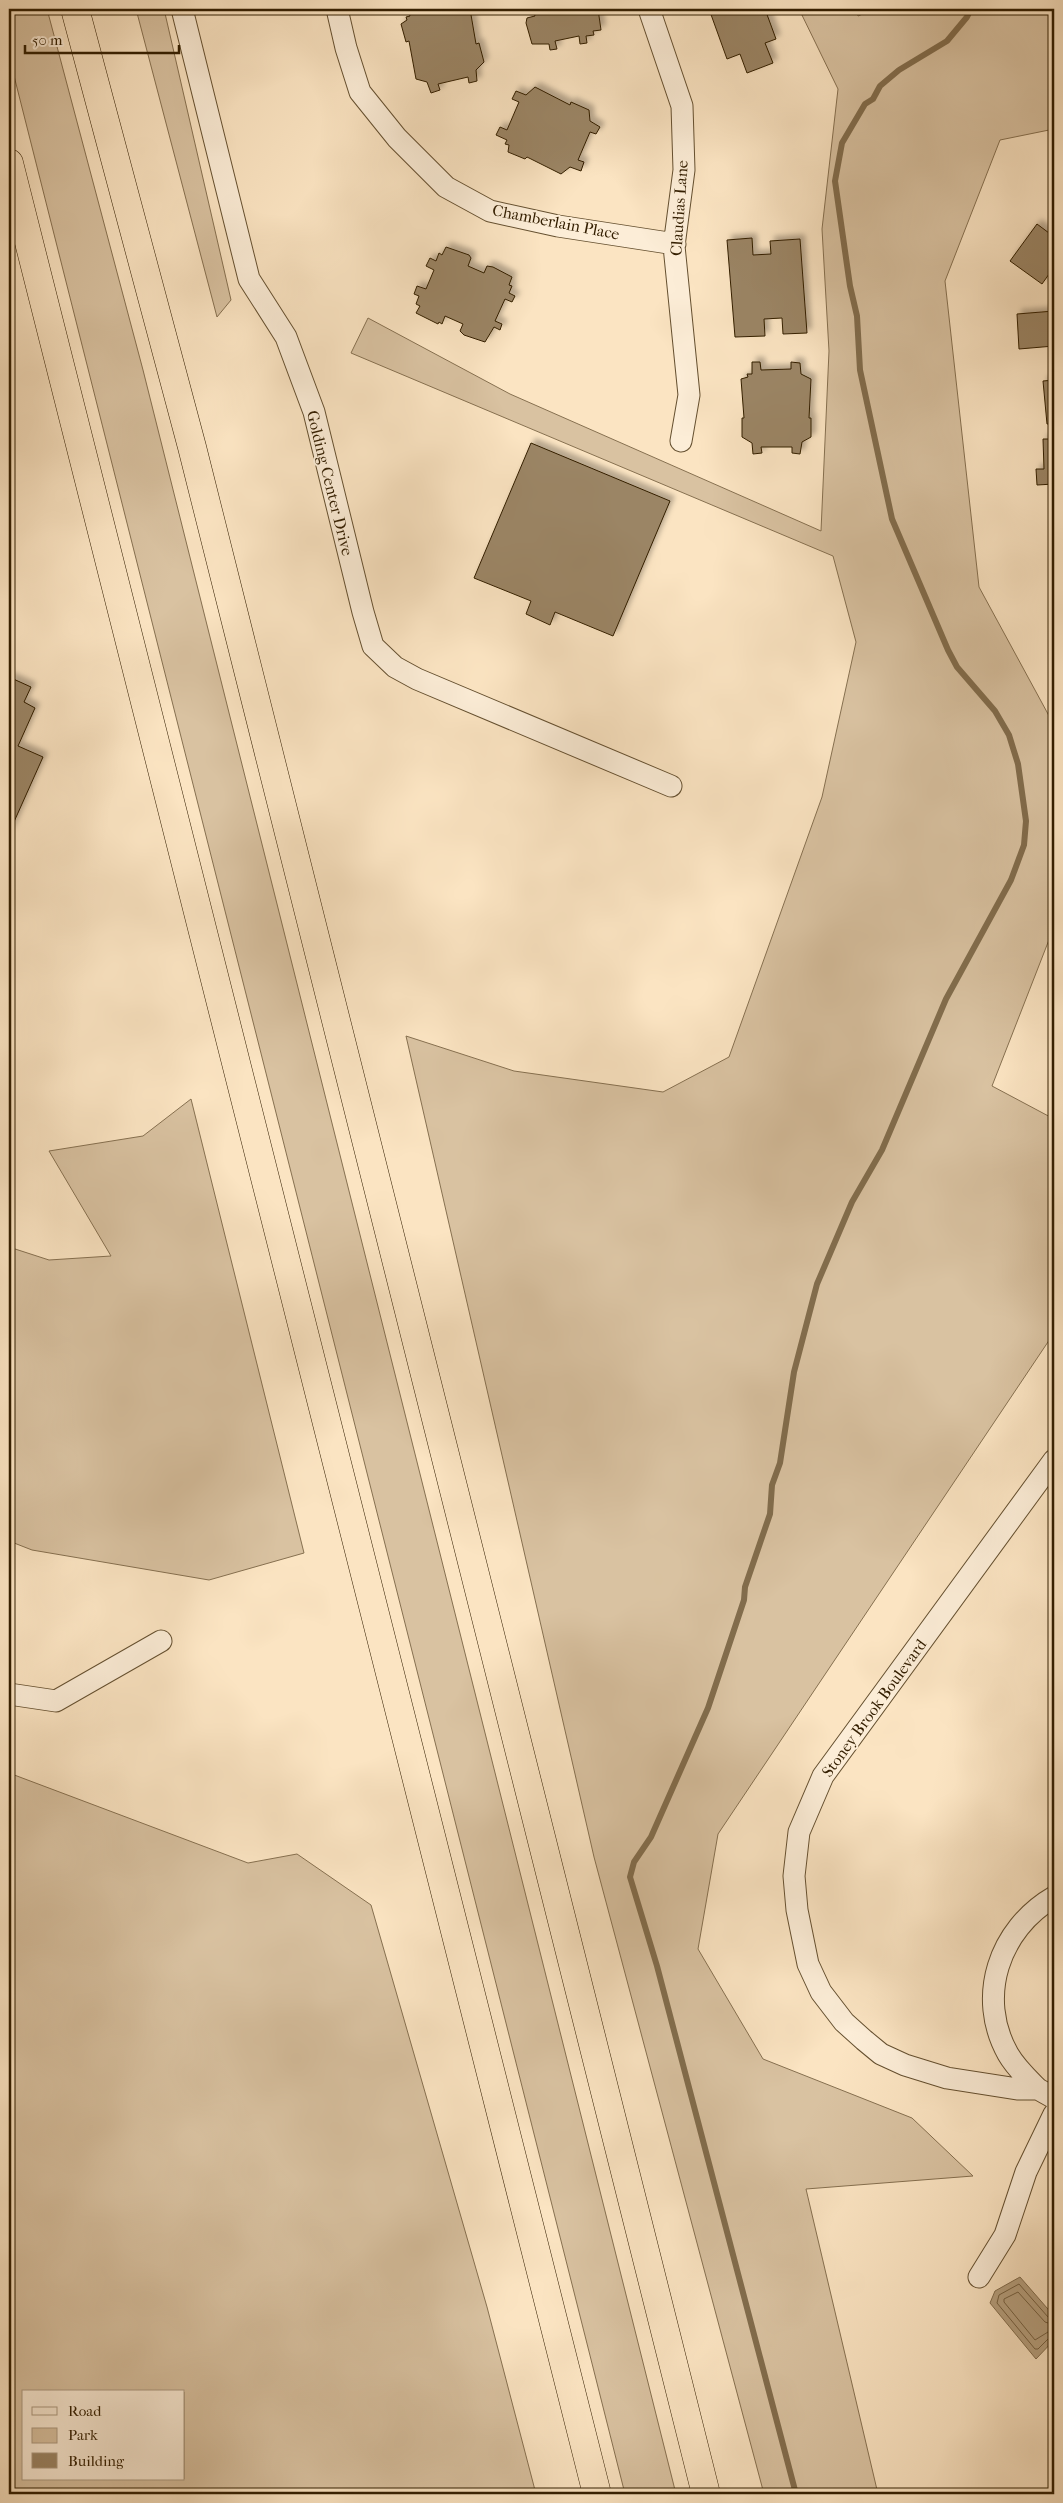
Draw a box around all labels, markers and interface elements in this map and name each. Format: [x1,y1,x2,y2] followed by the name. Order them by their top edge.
[25,22,179,54] scale bar
[32,31,63,49] text: 50 m
[666,159,692,257] street label: Claudias Lane
[491,200,621,244] street label: Chamberlain Place
[303,408,357,558] street label: Golding Center Drive
[818,1635,931,1781] street label: Stoney Brook Boulevard
[22,2390,185,2480] legend
[68,2402,102,2420] text: Road
[68,2426,98,2444] text: Park
[68,2452,125,2470] text: Building

